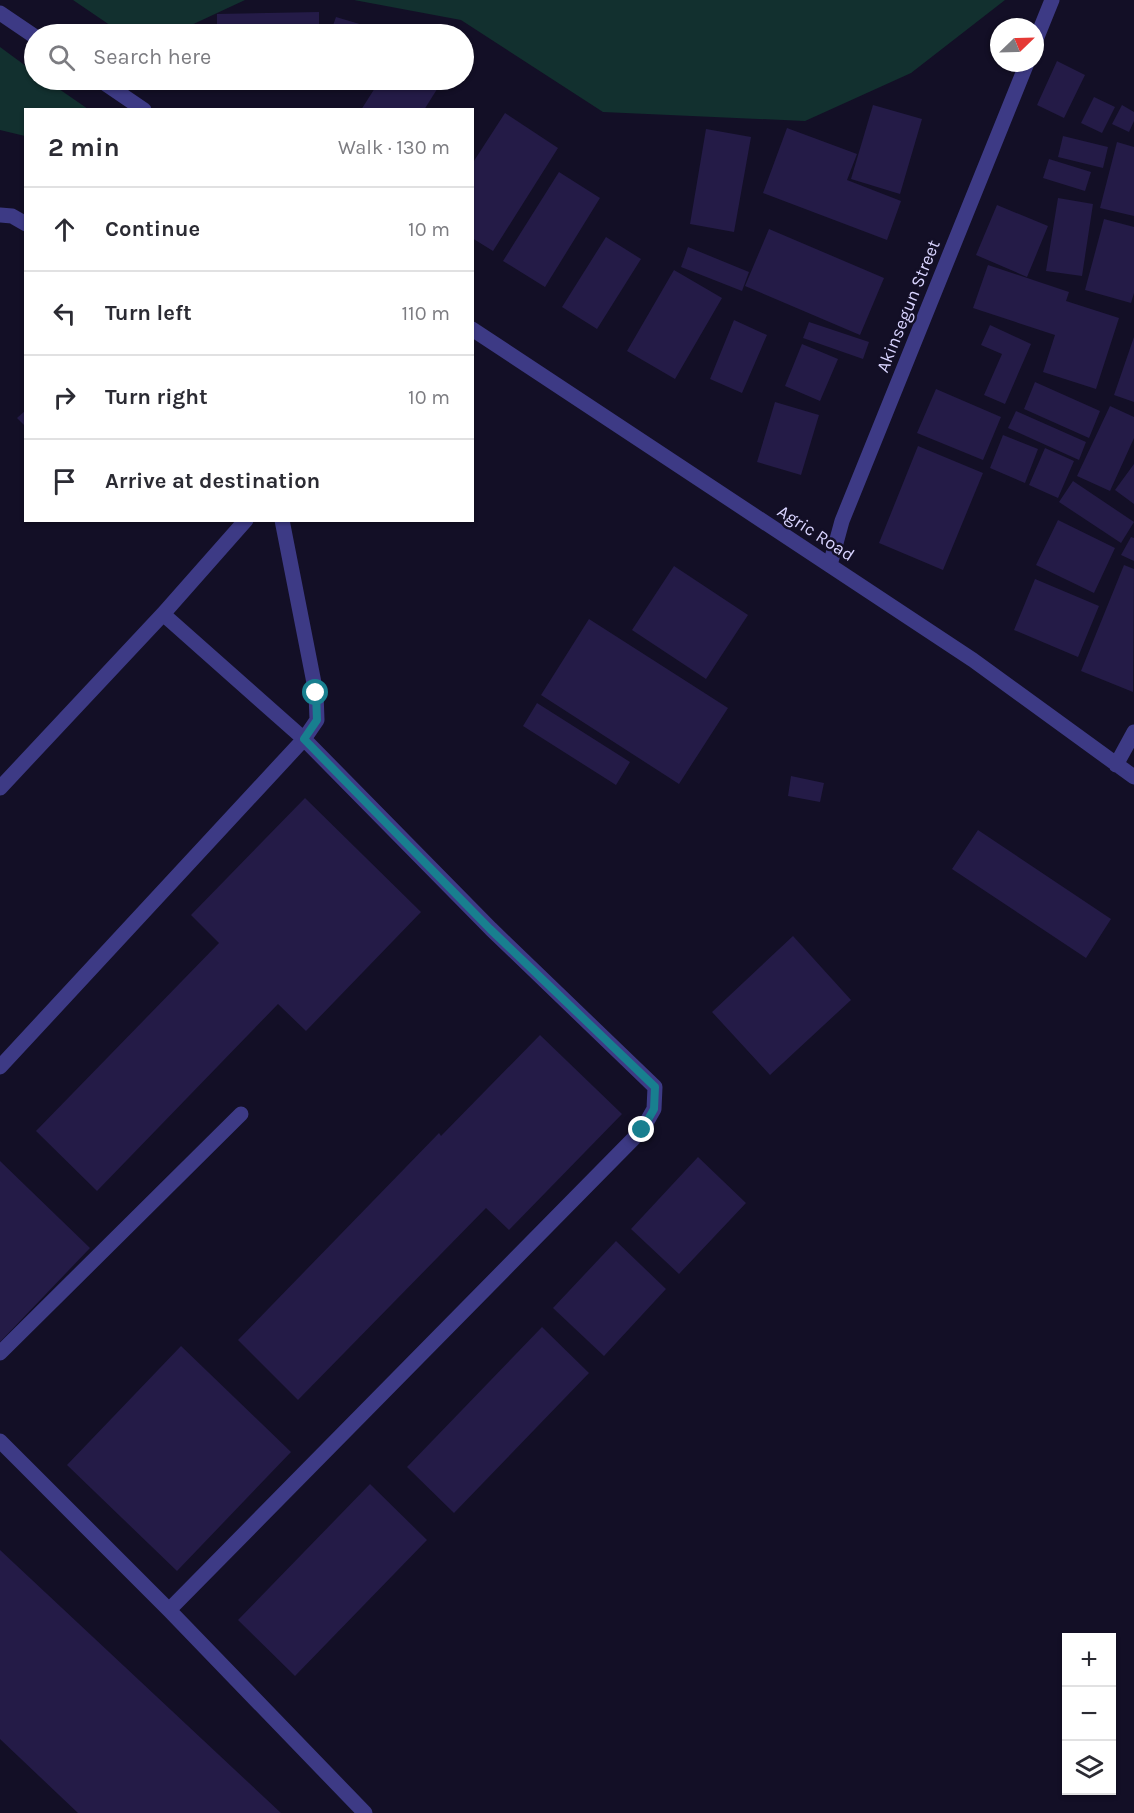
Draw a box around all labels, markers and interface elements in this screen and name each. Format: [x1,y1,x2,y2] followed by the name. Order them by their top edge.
[990,18,1044,72] north arrow
[24,24,474,90] search box
[45,41,78,74] icon: search
[93,44,211,70] text: Search here
[48,132,120,163] text: 2 min
[338,136,450,159] text: Walk · 130 m
[48,213,81,246] icon: ahead
[105,216,200,242] text: Continue
[408,218,450,241] text: 10 m
[871,236,945,376] street label: Akinsegun Street
[48,297,81,330] icon: left
[105,300,192,326] text: Turn left
[401,302,450,325] text: 110 m
[48,381,81,414] icon: right
[105,384,208,410] text: Turn right
[408,386,450,409] text: 10 m
[48,465,81,498] icon: arrive
[105,468,320,494] text: Arrive at destination
[773,500,859,566] street label: Agric Road
[302,679,328,705] route start
[628,1116,654,1142] route end
[1062,1633,1116,1795] map controls
[1062,1633,1116,1687] button: +
[1062,1687,1116,1741] button: −
[1062,1741,1116,1795] button: layers

